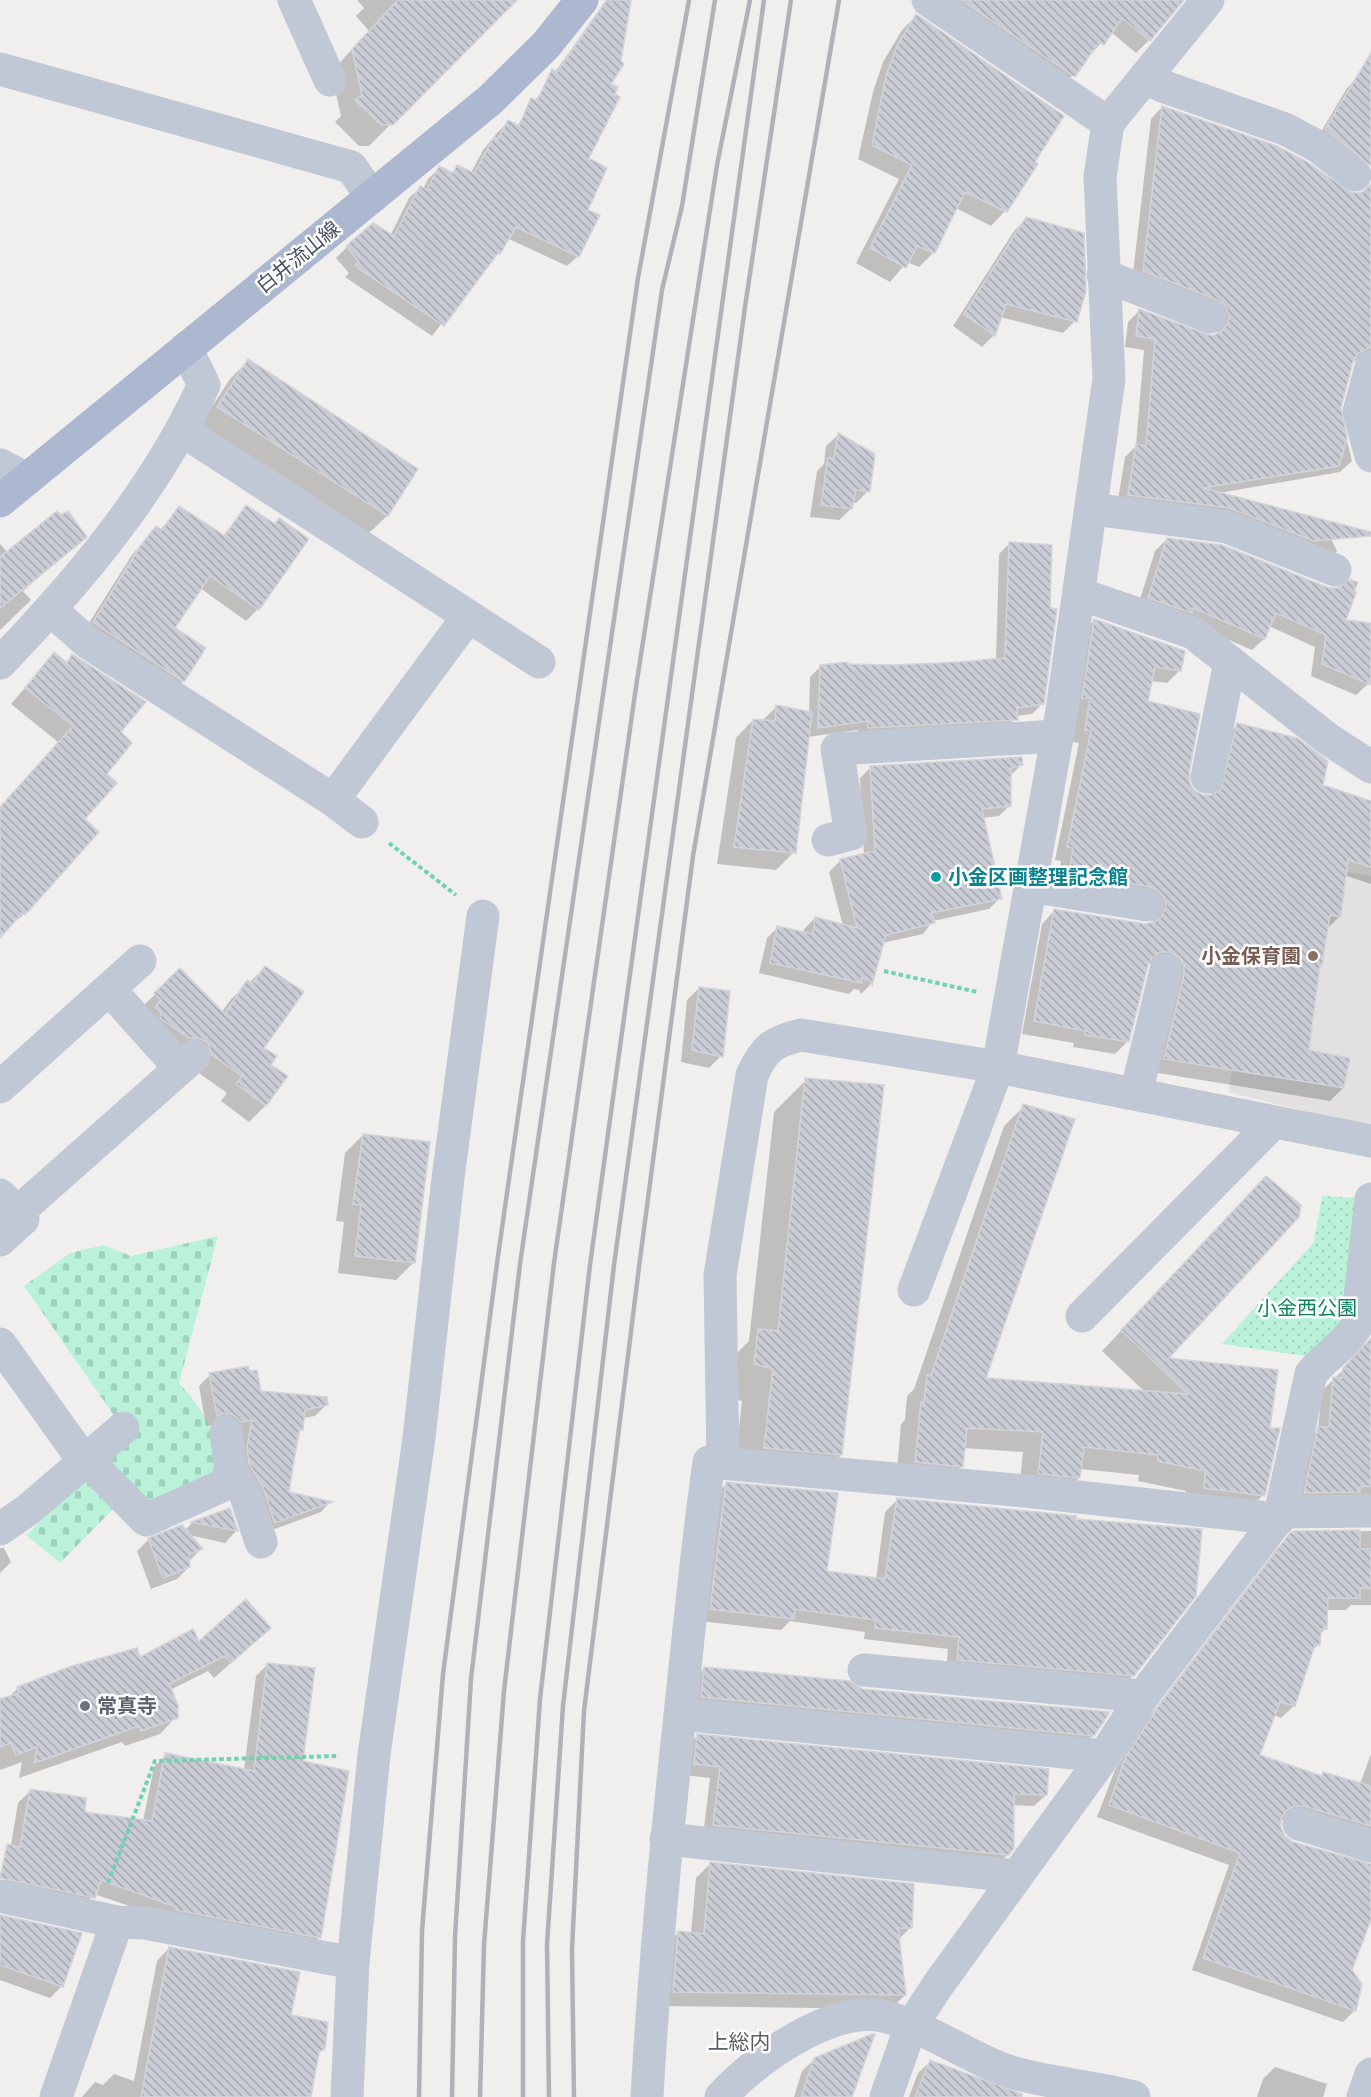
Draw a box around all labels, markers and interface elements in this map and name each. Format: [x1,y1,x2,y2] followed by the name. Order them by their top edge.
[252,217,344,297] street label: 白井流山線
[948,866,1128,888] place label: 小金区画整理記念館
[929,870,943,884] marker: 小金区画整理記念館
[1201,945,1301,967] place label: 小金保育園
[1306,949,1320,963] marker: 小金保育園
[1257,1297,1357,1319] park label: 小金西公園
[97,1695,157,1717] place label: 常真寺
[78,1699,92,1713] marker: 常真寺
[708,2030,771,2053] district label: 上総内

